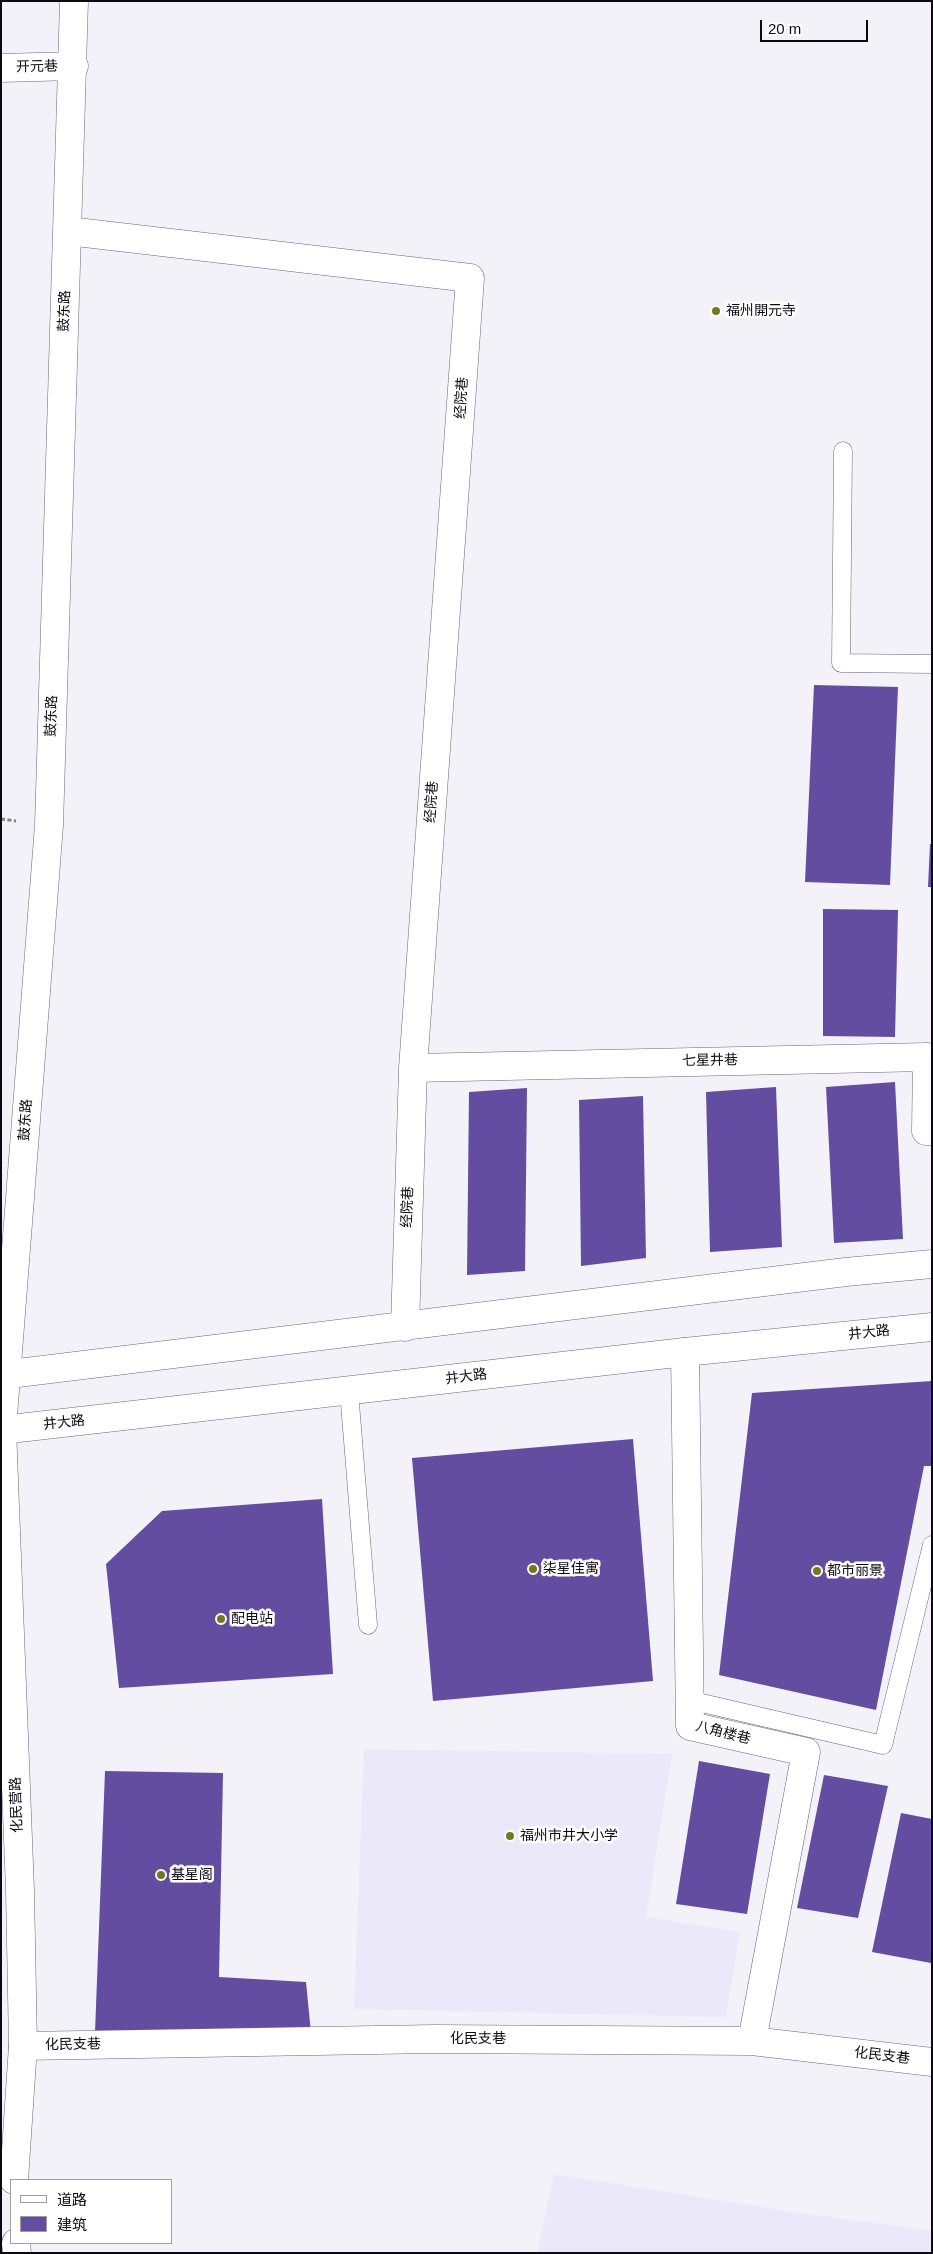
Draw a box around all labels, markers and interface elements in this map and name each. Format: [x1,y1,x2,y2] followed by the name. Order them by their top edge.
[763,10,870,42] scale bar
[768,20,801,37] text: 20 m
[16,58,58,76] street label: 开元巷
[56,290,74,332] street label: 鼓东路
[726,303,796,319] place label: 福州開元寺
[710,305,722,317] marker: 福州開元寺
[452,376,472,420] street label: 经院巷
[43,695,61,737] street label: 鼓东路
[422,780,442,824] street label: 经院巷
[682,1052,738,1070] street label: 七星井巷
[16,1098,36,1142] street label: 鼓东路
[399,1186,417,1228] street label: 经院巷
[847,1322,891,1344] street label: 井大路
[444,1366,488,1388] street label: 井大路
[42,1412,86,1434] street label: 井大路
[543,1561,599,1577] place label: 柒星佳寓
[527,1563,539,1575] marker: 柒星佳寓
[827,1563,883,1579] place label: 都市丽景
[811,1565,823,1577] marker: 都市丽景
[231,1611,273,1627] place label: 配电站
[215,1613,227,1625] marker: 配电站
[694,1718,752,1748] street label: 八角楼巷
[8,1777,26,1833] street label: 化民营路
[520,1828,618,1844] place label: 福州市井大小学
[504,1830,516,1842] marker: 福州市井大小学
[171,1867,213,1883] place label: 基星阁
[155,1869,167,1881] marker: 基星阁
[450,2031,506,2047] street label: 化民支巷
[45,2036,101,2054] street label: 化民支巷
[853,2044,911,2068] street label: 化民支巷
[10,2179,172,2244] legend
[57,2191,87,2208] text: 道路
[57,2216,87,2233] text: 建筑

